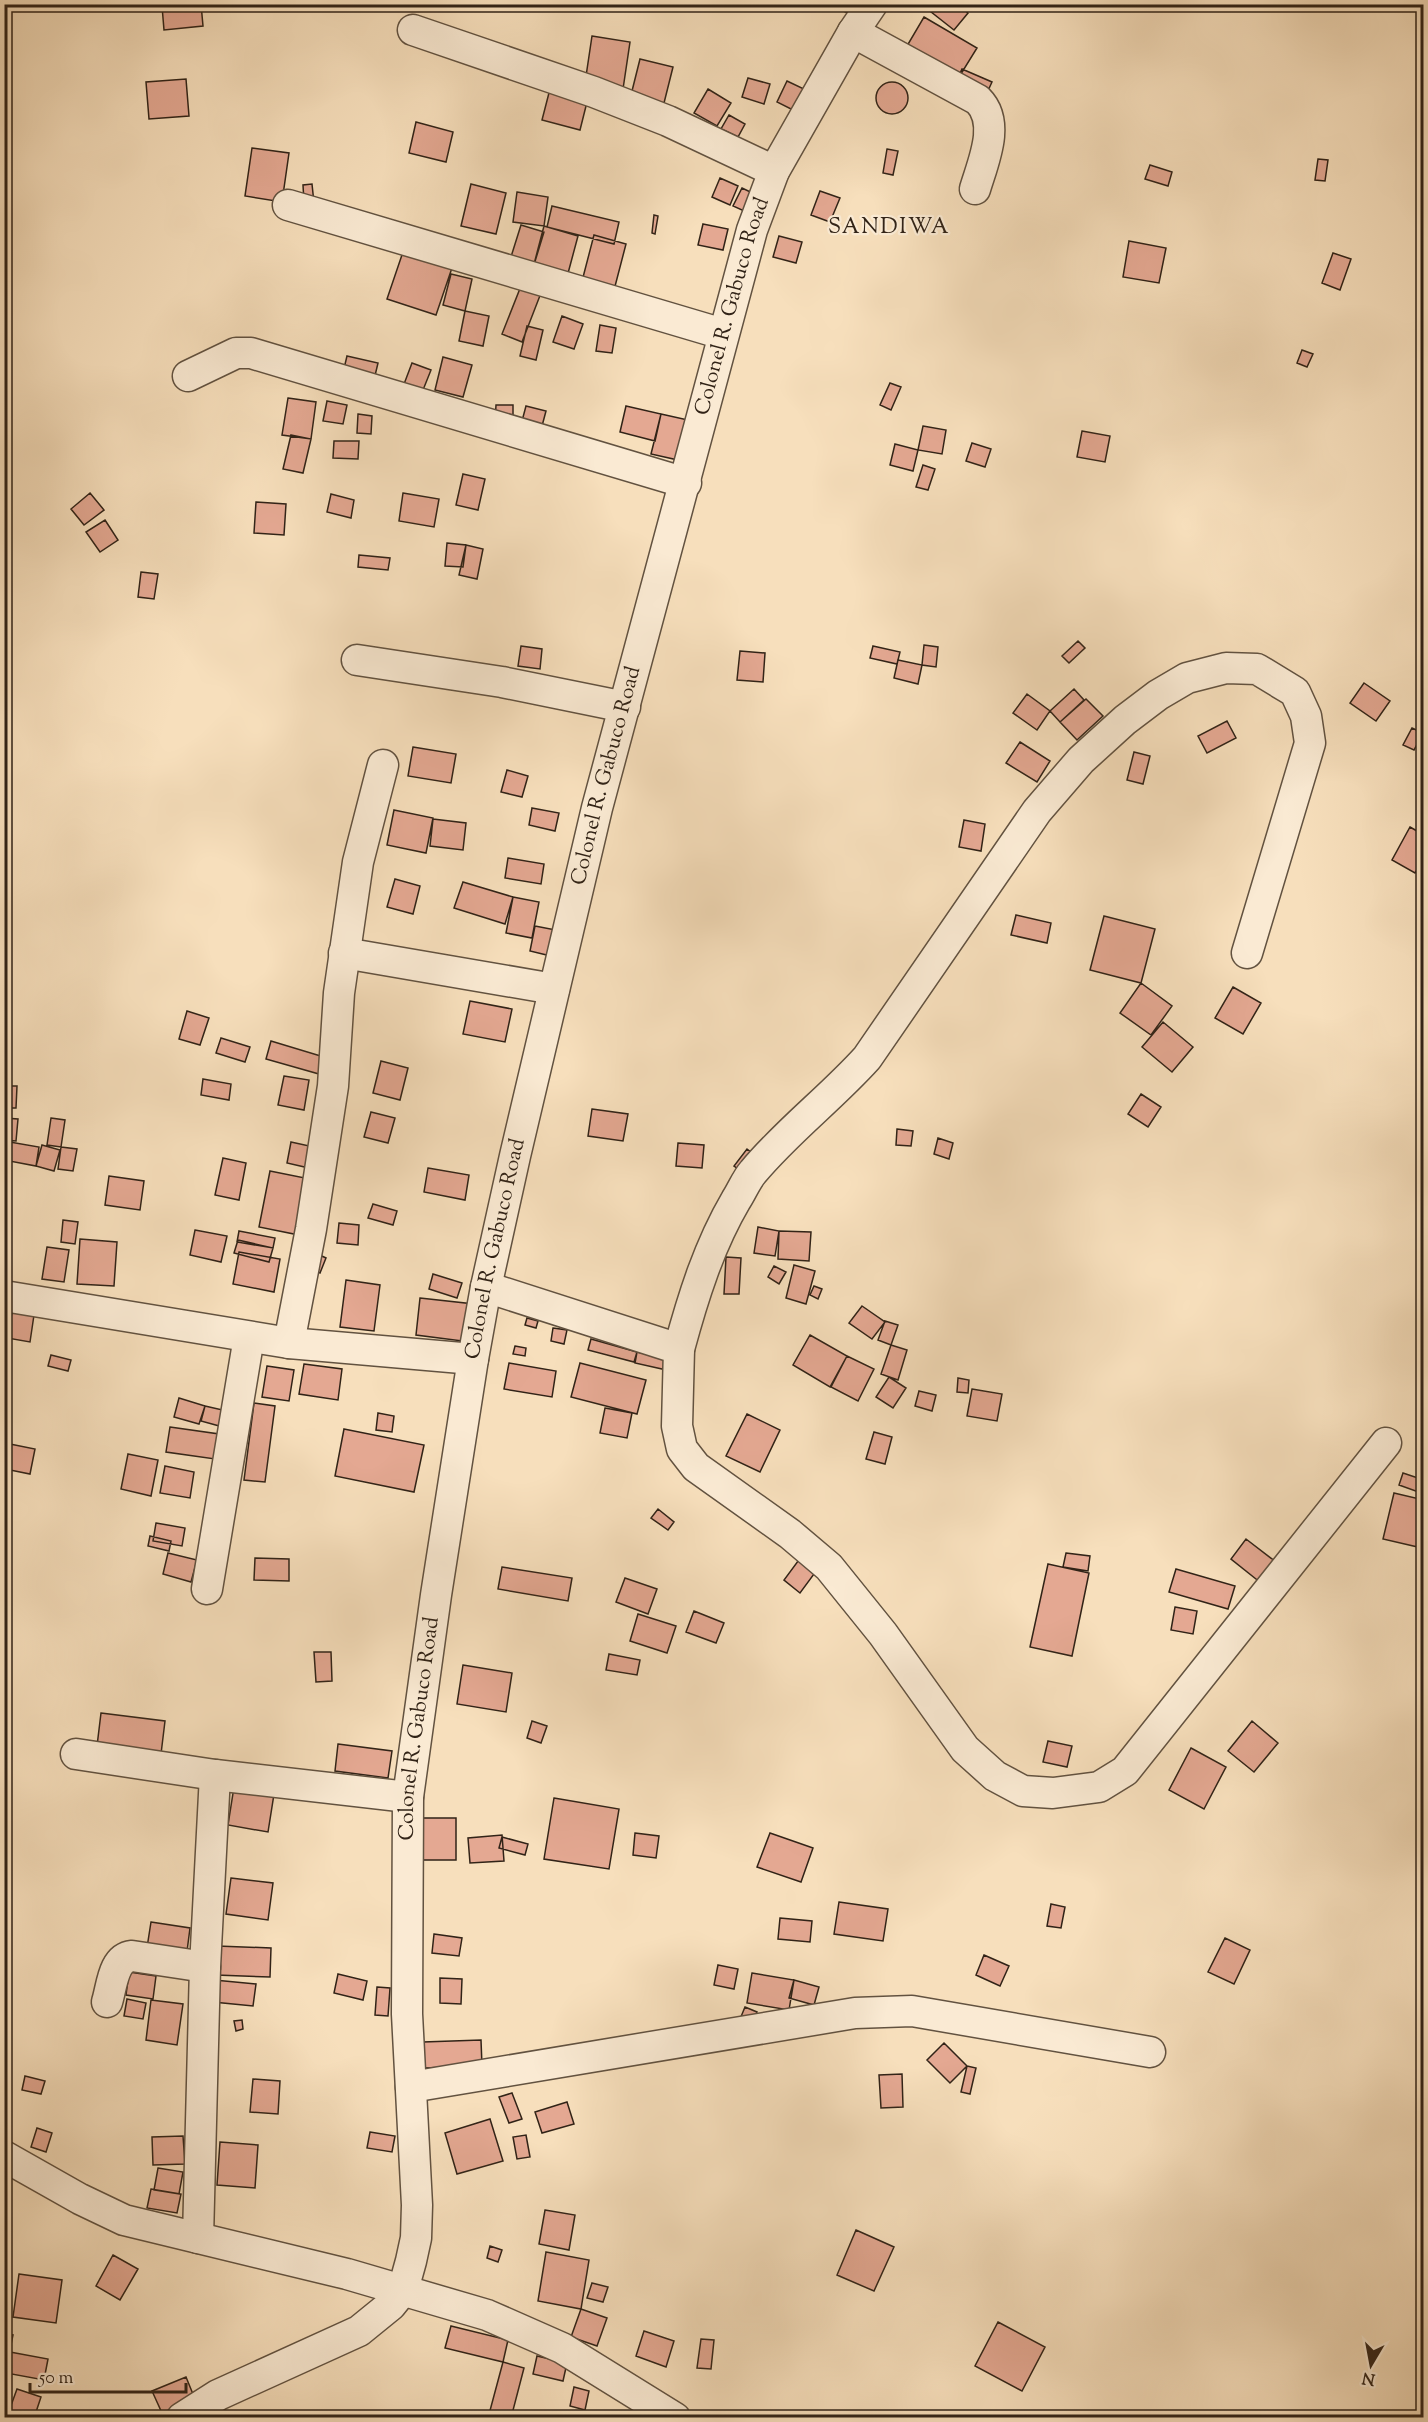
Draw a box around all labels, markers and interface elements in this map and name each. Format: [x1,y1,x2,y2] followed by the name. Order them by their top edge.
[688,193,778,419] street label: Colonel R. Gabuco Road
[828,212,950,244] district label: SANDIWA
[564,663,649,888] street label: Colonel R. Gabuco Road
[458,1135,534,1362] street label: Colonel R. Gabuco Road
[393,1615,448,1840] street label: Colonel R. Gabuco Road
[1341,2335,1401,2395] north arrow
[30,2356,186,2394] scale bar
[1360,2365,1377,2390] text: N
[38,2366,74,2392] text: 50 m

